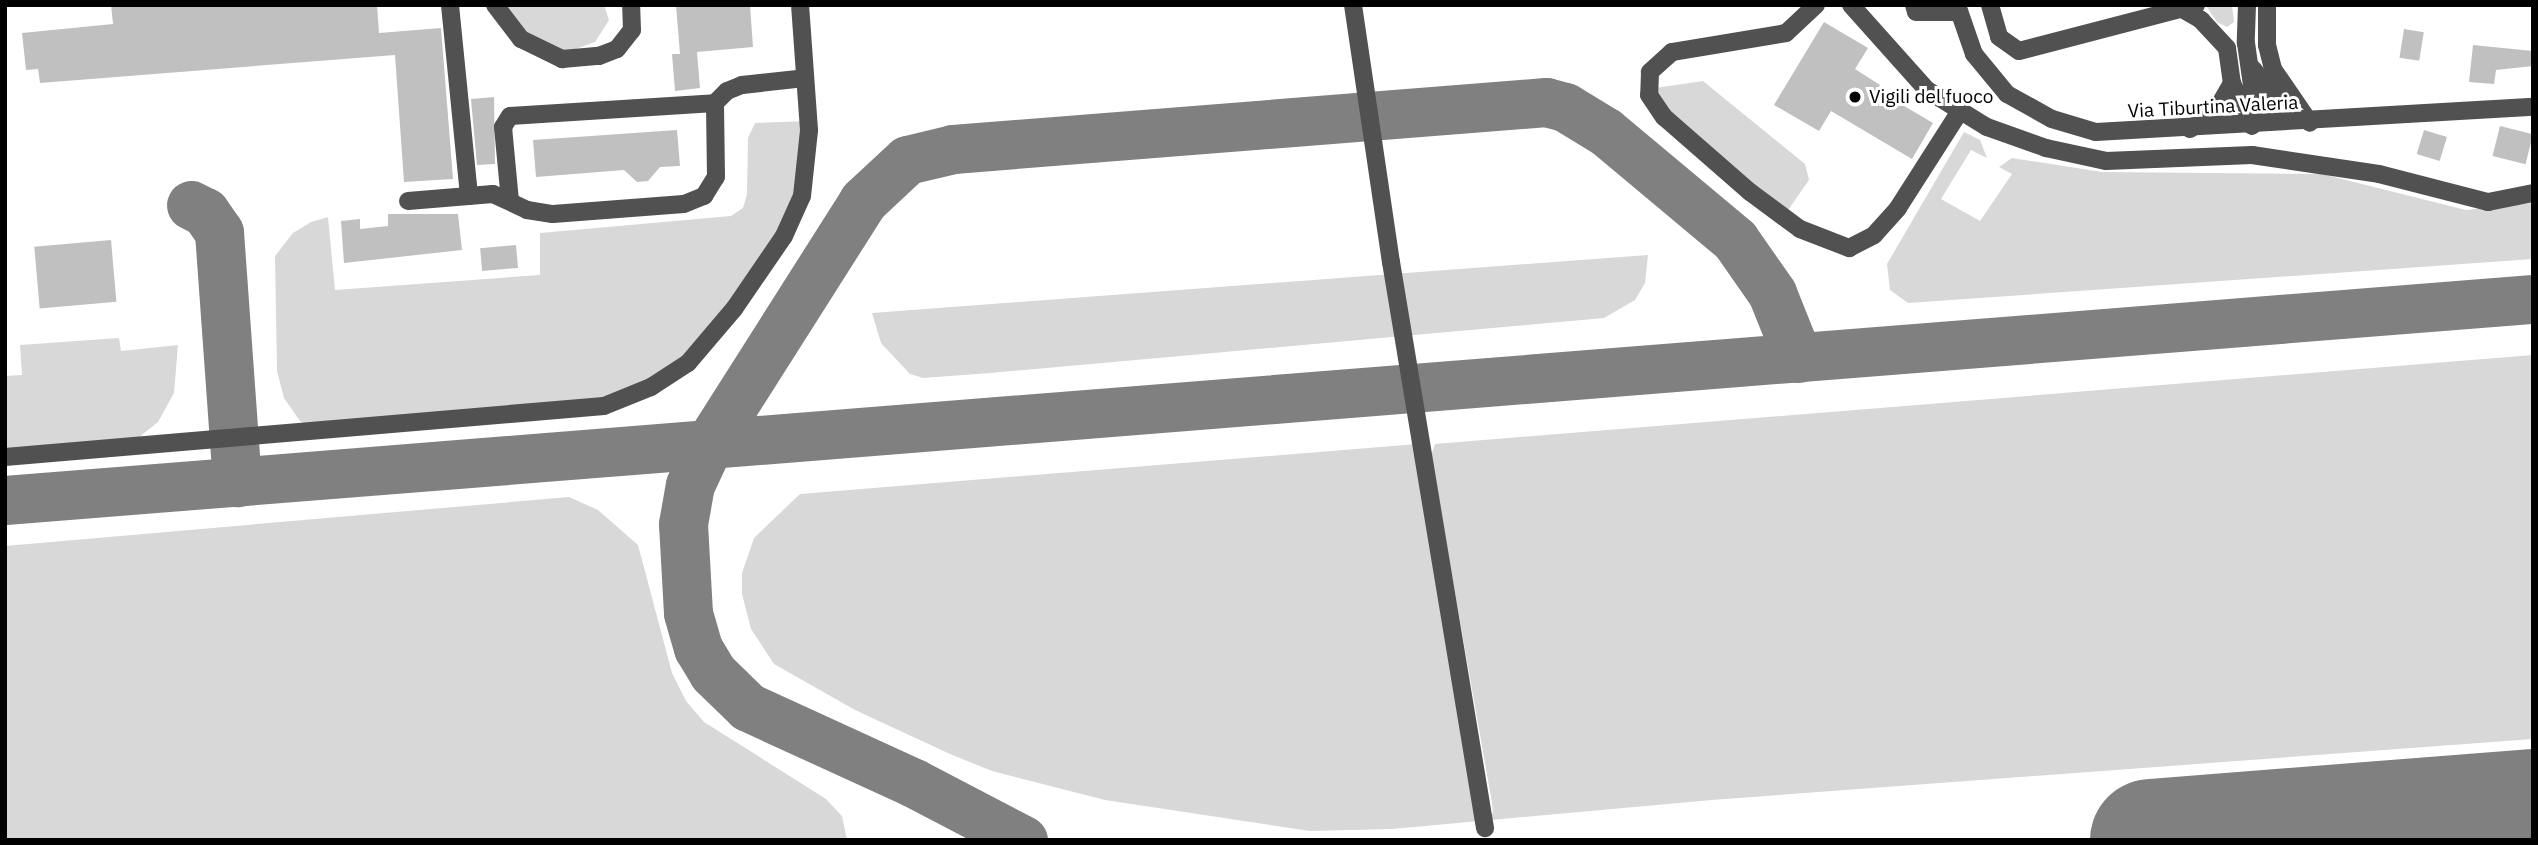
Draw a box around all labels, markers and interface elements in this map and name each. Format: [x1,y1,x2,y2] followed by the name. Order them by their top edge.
[1869,86,1993,108] place label: Vigili del fuoco
[1847,89,1863,105] marker: Vigili del fuoco
[2127,91,2299,123] street label: Via Tiburtina Valeria

